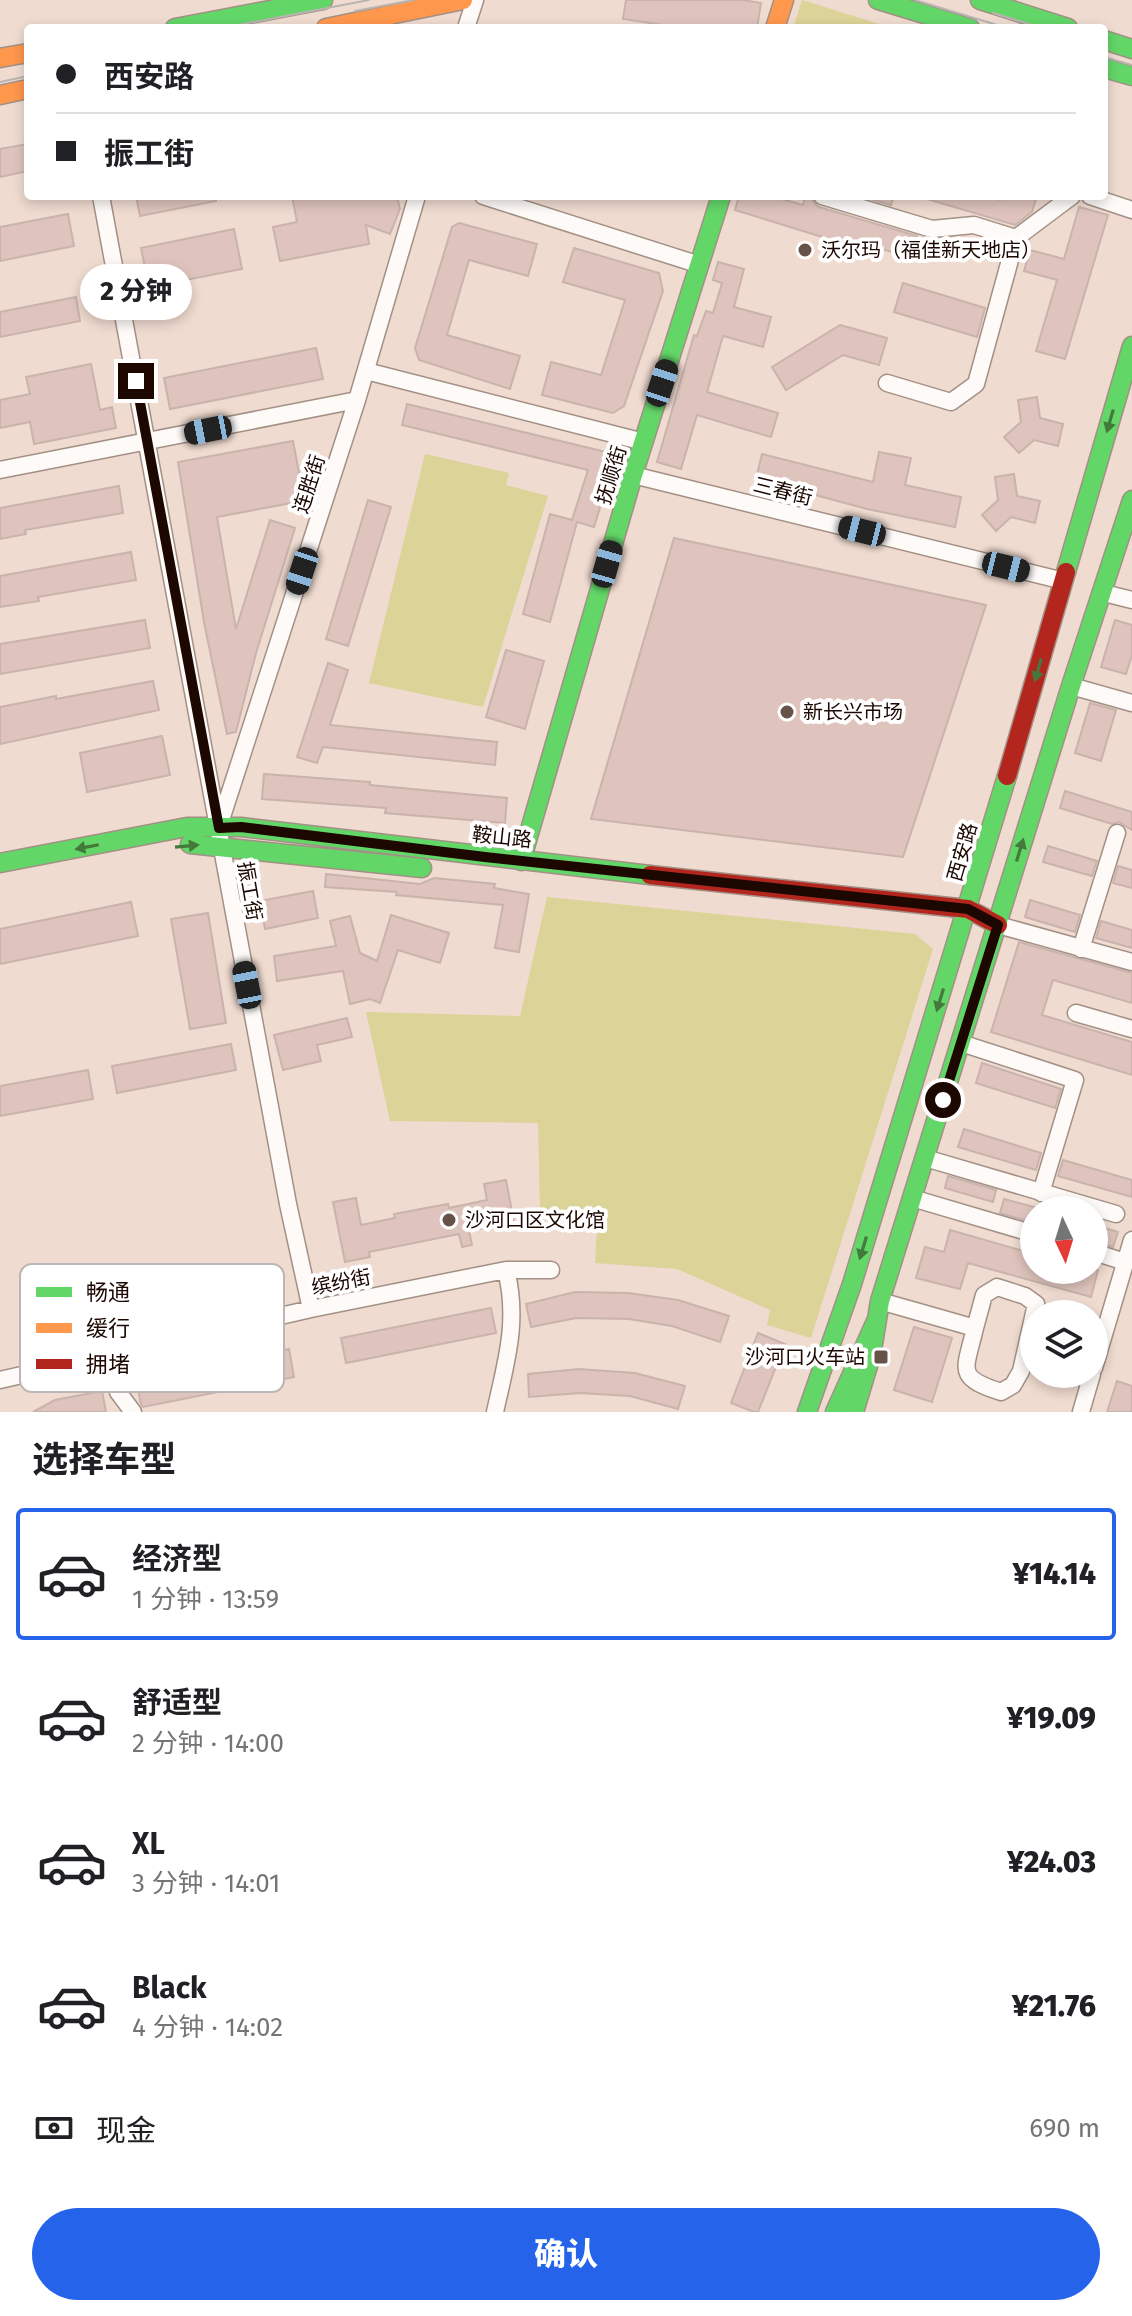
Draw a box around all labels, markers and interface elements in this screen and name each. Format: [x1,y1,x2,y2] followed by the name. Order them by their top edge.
[104,59,194,95] text: 西安路
[104,136,194,172] text: 振工街
[821,238,1041,262] place label: 沃尔玛（福佳新天地店）
[796,241,814,259] marker: 沃尔玛（福佳新天地店）
[80,265,192,321] callout: 2 分钟
[100,276,172,307] text: 2 分钟
[643,356,681,410] car
[118,363,154,399] route end
[1103,409,1116,433] one-way arrow
[182,414,234,446] car
[591,443,631,507] street label: 抚顺街
[288,452,330,516] street label: 连胜街
[751,472,815,510] street label: 三春街
[836,514,888,548] car
[589,538,625,590] car
[283,544,321,598] car
[980,550,1032,584] car
[1031,659,1044,683] one-way arrow
[803,700,903,724] place label: 新长兴市场
[778,703,796,721] marker: 新长兴市场
[942,820,982,884] street label: 西安路
[471,822,533,852] street label: 鞍山路
[1014,838,1027,862] one-way arrow
[174,839,199,852] one-way arrow
[74,841,99,853] one-way arrow
[233,859,267,923] street label: 振工街
[231,959,263,1011] car
[933,988,945,1012] one-way arrow
[925,1082,961,1118] route start
[1020,1196,1108,1284] north arrow
[1020,1196,1108,1388] map controls
[465,1208,605,1232] place label: 沙河口区文化馆
[440,1211,458,1229] marker: 沙河口区文化馆
[856,1236,869,1260] one-way arrow
[20,1264,284,1392] legend
[309,1264,373,1300] street label: 缤纷街
[86,1279,130,1306] text: 畅通
[1020,1300,1108,1388] button: layers
[86,1315,130,1342] text: 缓行
[745,1345,865,1369] place label: 沙河口火车站
[872,1348,890,1366] marker: 沙河口火车站
[86,1351,130,1378] text: 拥堵
[32,1438,176,1482] text: 选择车型
[36,1538,108,1610] icon: car
[132,1541,222,1577] text: 经济型
[1012,1556,1096,1592] text: ¥14.14
[132,1584,279,1615] text: 1 分钟 · 13:59
[36,1682,108,1754] icon: car
[132,1685,222,1721] text: 舒适型
[1007,1700,1096,1736] text: ¥19.09
[132,1728,284,1759] text: 2 分钟 · 14:00
[36,1826,108,1898] icon: car
[132,1826,165,1862] text: XL
[1007,1844,1096,1880] text: ¥24.03
[132,1868,280,1899] text: 3 分钟 · 14:01
[36,1970,108,2042] icon: car
[132,1970,207,2006] text: Black
[1012,1988,1096,2024] text: ¥21.76
[132,2012,283,2043] text: 4 分钟 · 14:02
[32,2106,76,2150] icon: cash
[96,2113,156,2149] text: 现金
[1029,2113,1100,2144] text: 690 m
[32,2208,1100,2300] button: 确认

